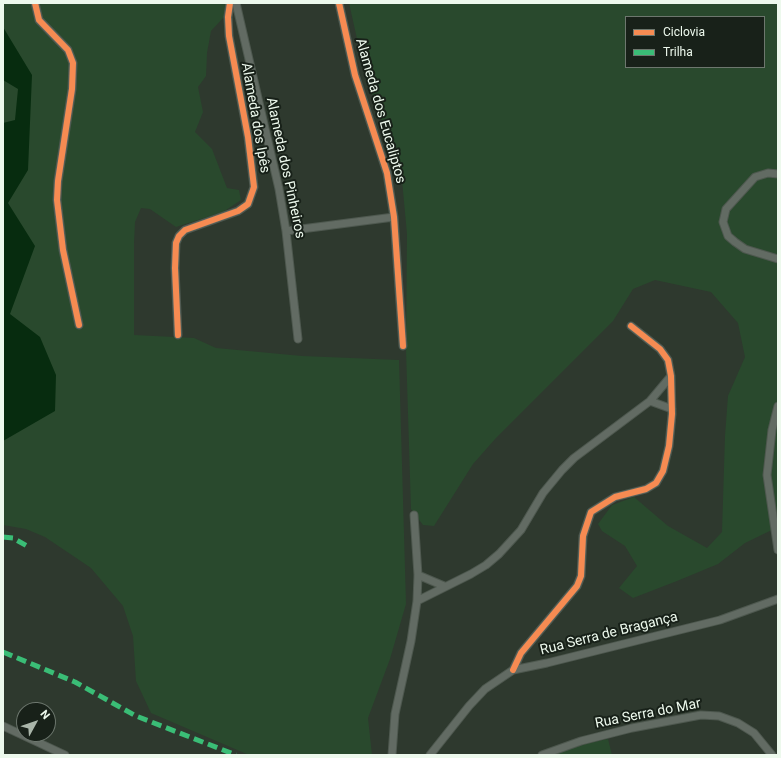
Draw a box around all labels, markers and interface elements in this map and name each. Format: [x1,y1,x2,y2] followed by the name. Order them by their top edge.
[625,16,765,68] legend
[663,25,705,39] text: Ciclovia
[351,36,409,186] street label: Alameda dos Eucaliptos
[663,45,693,59] text: Trilha
[237,62,273,174] street label: Alameda dos Ipês
[262,96,308,240] street label: Alameda dos Pinheiros
[538,609,680,659] street label: Rua Serra de Bragança
[594,696,702,732] street label: Rua Serra do Mar
[16,702,56,742] north arrow
[37,707,52,722] text: N

